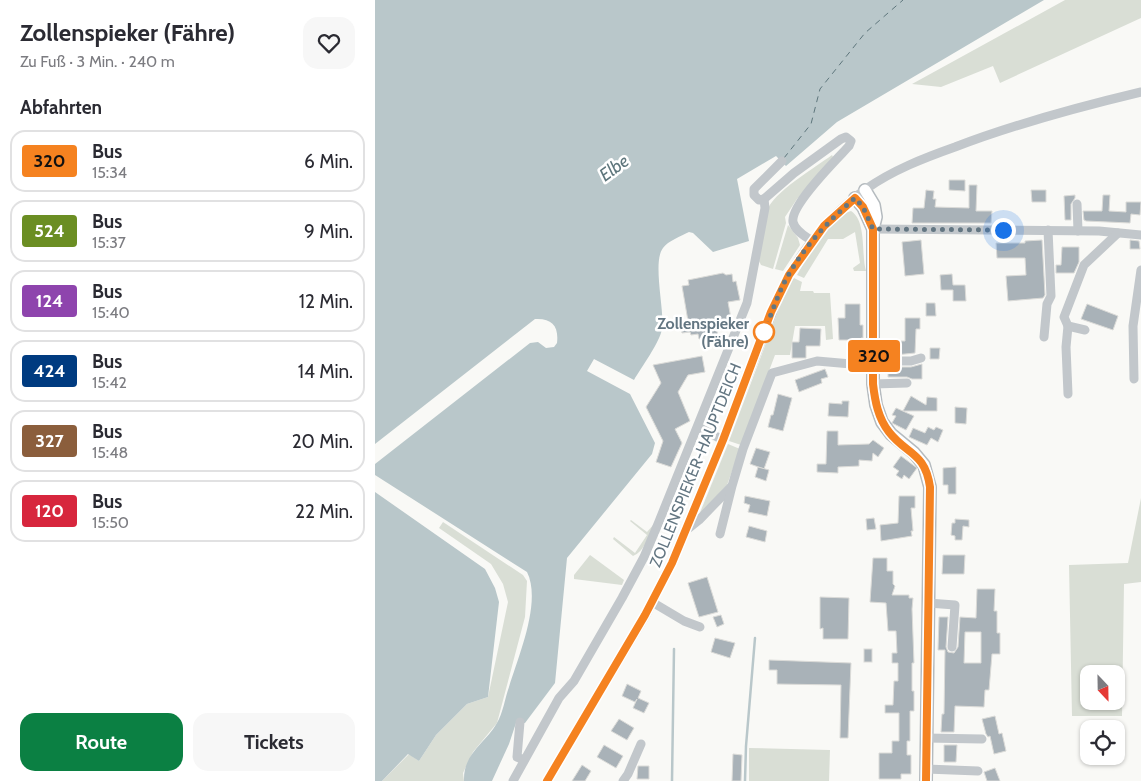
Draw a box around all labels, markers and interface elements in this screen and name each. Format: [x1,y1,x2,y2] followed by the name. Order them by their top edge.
[303,17,355,69] button: heart
[20,18,235,47] text: Zollenspieker (Fähre)
[20,52,175,71] text: Zu Fuß · 3 Min. · 240 m
[20,96,102,119] text: Abfahrten
[92,140,122,163] text: Bus
[34,150,65,172] text: 320
[304,150,353,173] text: 6 Min.
[595,150,633,186] water label: Elbe
[92,163,127,182] text: 15:34
[92,210,122,233] text: Bus
[991,218,1016,243] your location
[34,220,65,242] text: 524
[304,220,353,243] text: 9 Min.
[92,233,126,252] text: 15:37
[92,280,122,303] text: Bus
[36,290,63,312] text: 124
[299,290,353,313] text: 12 Min.
[92,303,130,322] text: 15:40
[657,314,750,351] place label: Zollenspieker (Fähre)
[753,321,775,343] marker: Zollenspieker (Fähre)
[845,340,903,372] line badge: 320
[858,345,890,367] text: 320
[92,350,122,373] text: Bus
[34,360,65,382] text: 424
[298,360,353,383] text: 14 Min.
[646,360,745,570] street label: ZOLLENSPIEKER-HAUPTDEICH
[92,373,127,392] text: 15:42
[92,420,122,443] text: Bus
[35,430,64,452] text: 327
[292,430,353,453] text: 20 Min.
[92,443,128,462] text: 15:48
[92,490,122,513] text: Bus
[35,500,64,522] text: 120
[295,500,353,523] text: 22 Min.
[92,513,129,532] text: 15:50
[1080,665,1125,710] north arrow
[1080,665,1125,765] map controls
[20,713,183,771] button: Route
[193,713,355,771] button: Tickets
[1080,720,1125,765] button: locate

